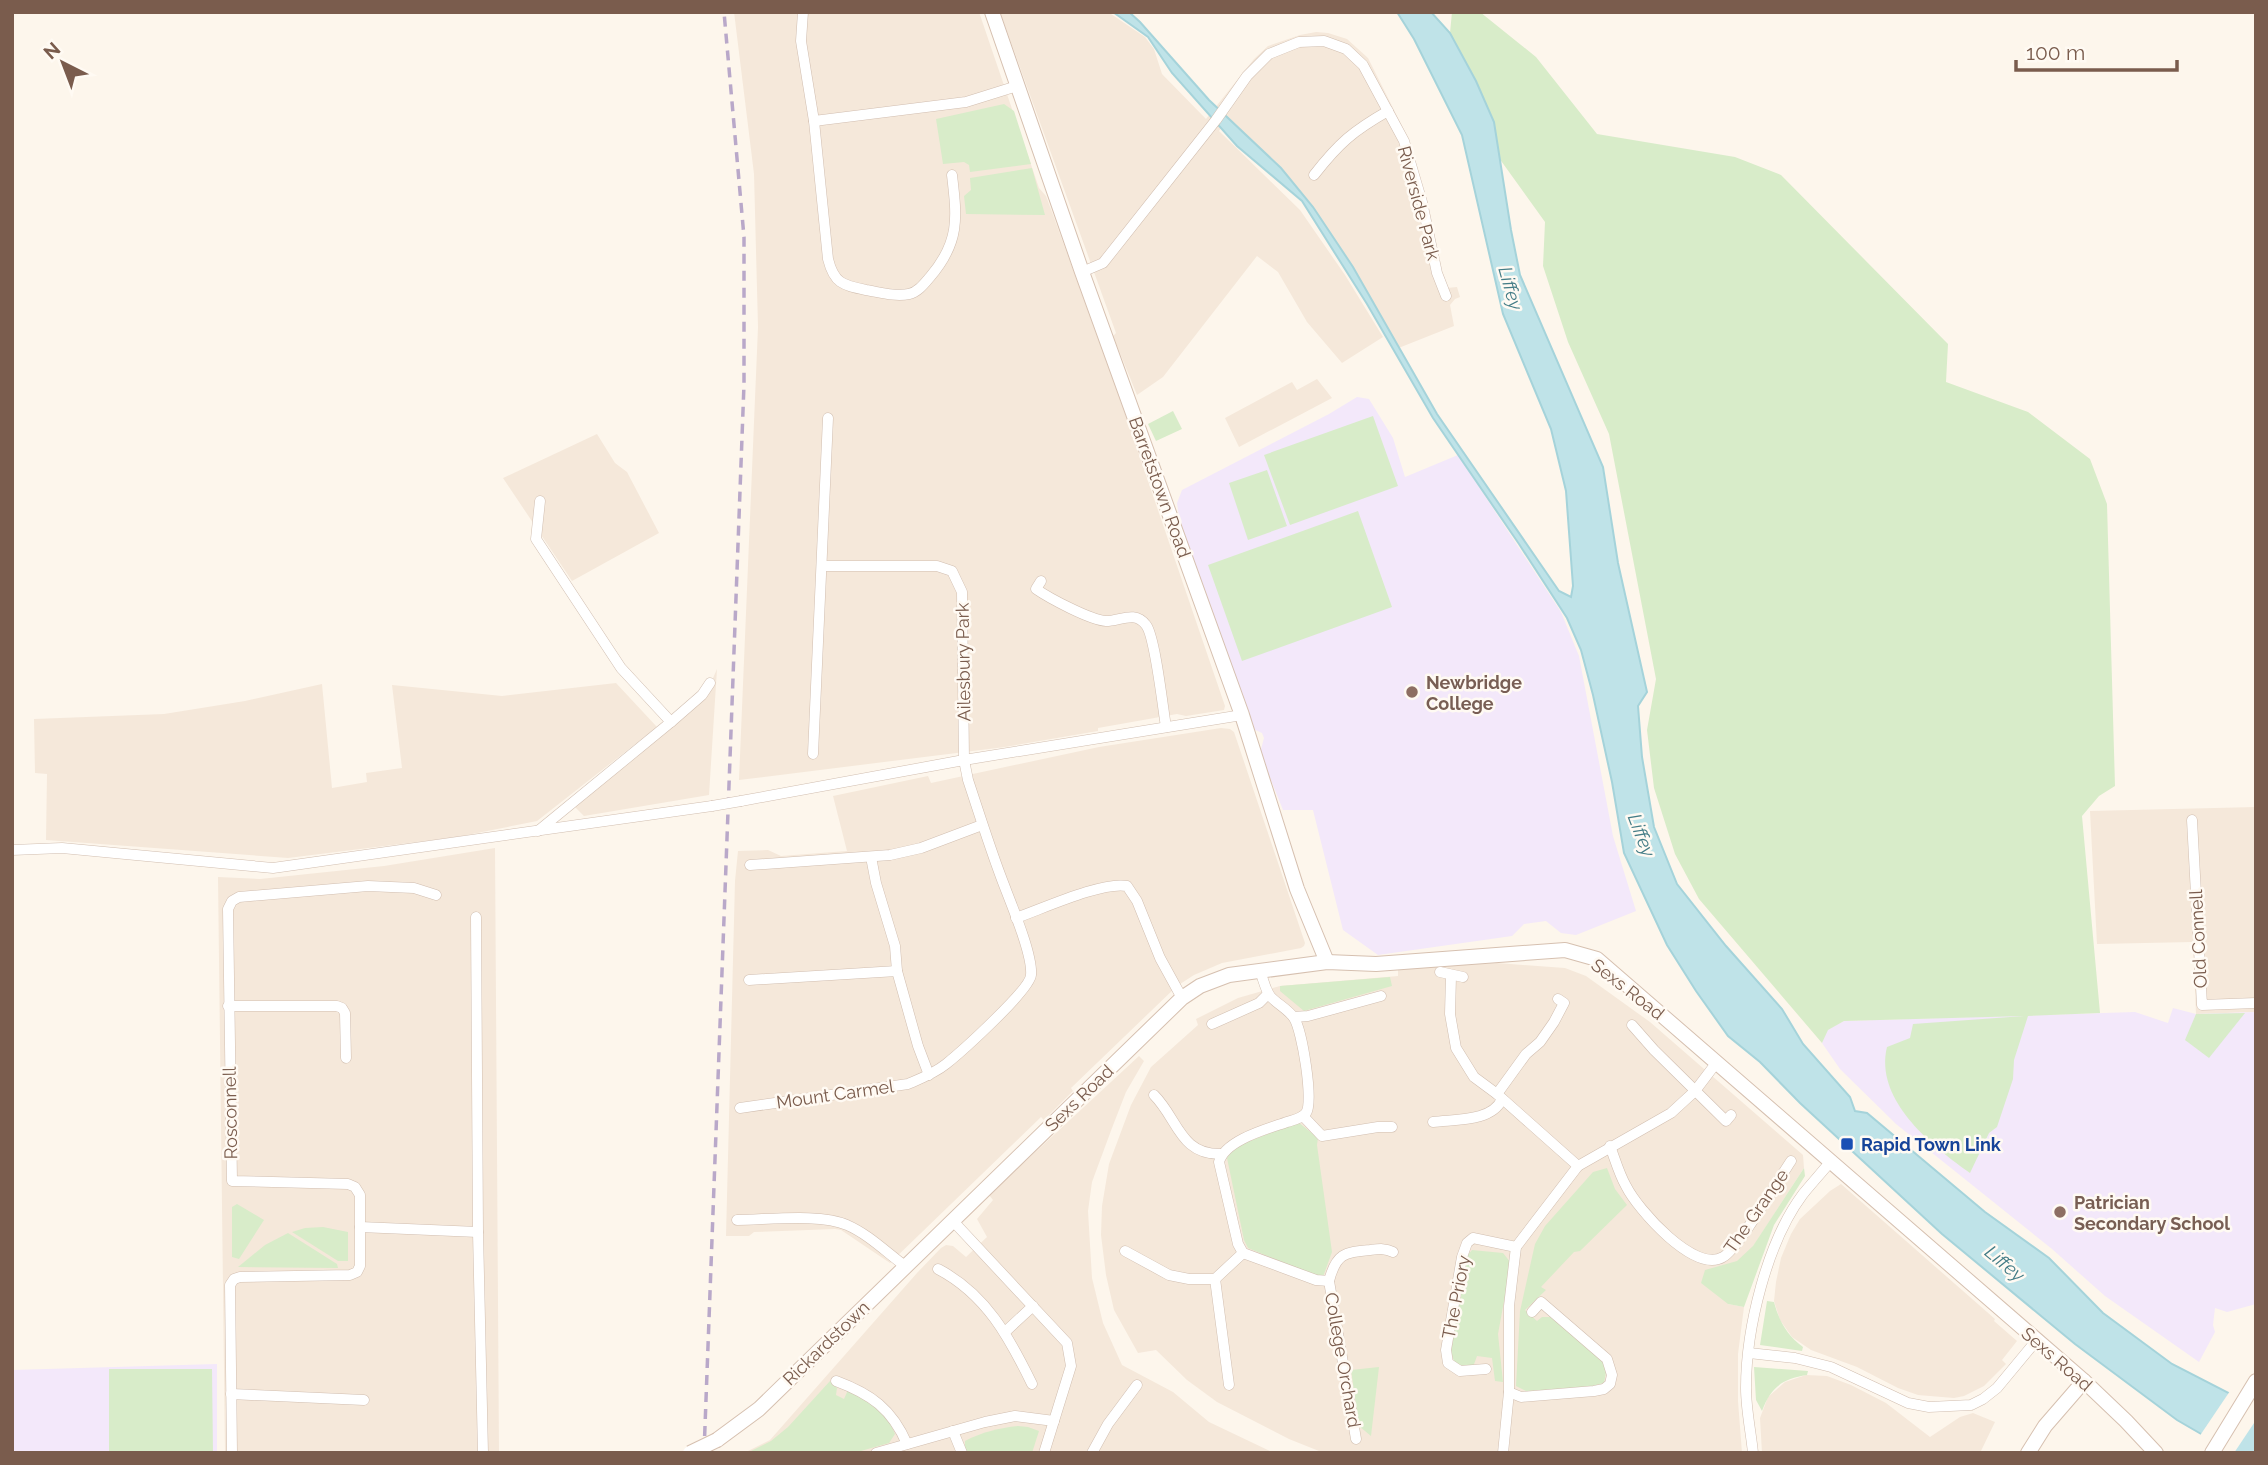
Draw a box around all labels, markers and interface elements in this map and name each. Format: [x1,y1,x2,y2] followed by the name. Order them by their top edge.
[28,28,98,98] north arrow
[2016,28,2177,72] scale bar
[39,37,64,63] text: N
[2026,40,2085,65] text: 100 m
[1394,144,1444,263] street label: Riverside Park
[1494,264,1528,313] water label: Liffey
[1125,414,1195,560] street label: Barretstown Road
[951,602,975,722] street label: Ailesbury Park
[1426,672,1522,714] place label: Newbridge College
[1404,684,1420,700] marker: Newbridge College
[1624,810,1660,860] water label: Liffey
[2185,889,2211,989] street label: Old Connell
[1587,954,1669,1024] street label: Sexs Road
[1041,1060,1117,1136] street label: Sexs Road
[219,1066,241,1160] street label: Rosconnell
[775,1075,895,1113] street label: Mount Carmel
[1861,1134,2002,1155] place label: Rapid Town Link
[1839,1136,1855,1152] marker: Rapid Town Link
[1719,1165,1793,1257] street label: The Grange
[2074,1192,2230,1234] place label: Patrician Secondary School
[2052,1204,2068,1220] marker: Patrician Secondary School
[1981,1240,2030,1286] water label: Liffey
[1438,1253,1474,1341] street label: The Priory
[1321,1291,1365,1429] street label: College Orchard
[778,1297,874,1389] street label: Rickardstown
[2017,1323,2097,1395] street label: Sexs Road

